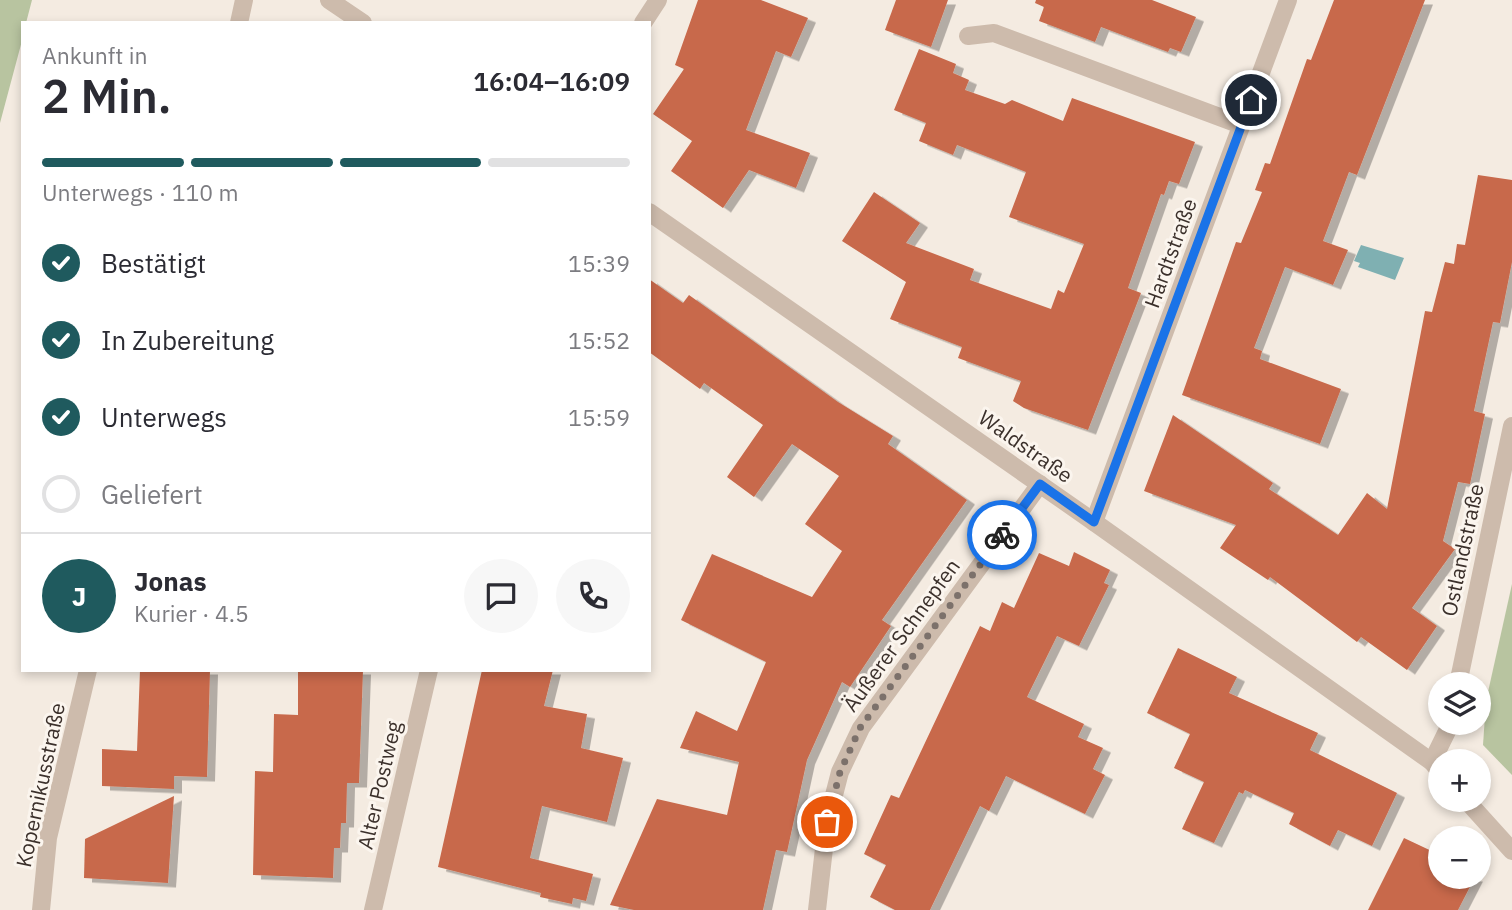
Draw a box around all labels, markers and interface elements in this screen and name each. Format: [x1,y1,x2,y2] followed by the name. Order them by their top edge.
[42,40,148,70] text: Ankunft in
[473,64,630,98] text: 16:04–16:09
[42,66,172,126] text: 2 Min.
[1221,70,1281,130] pin
[1232,81,1270,119] icon: home
[42,177,239,207] text: Unterwegs · 110 m
[1137,194,1203,312] street label: Hardtstraße
[42,244,80,282] icon: check
[101,246,206,280] text: Bestätigt
[568,248,630,278] text: 15:39
[42,321,80,359] icon: check
[101,323,274,357] text: In Zubereitung
[568,325,630,355] text: 15:52
[42,398,80,436] icon: check
[101,400,227,434] text: Unterwegs
[568,402,630,432] text: 15:59
[973,403,1079,489] street label: Waldstraße
[101,477,203,511] text: Geliefert
[1434,481,1490,619] street label: Ostlandstraße
[967,500,1037,570] courier
[983,516,1021,554] icon: bike
[836,553,966,717] street label: Äußerer Schnepfen
[464,559,538,633] button: chat
[556,559,630,633] button: phone
[134,564,207,598] text: Jonas
[72,579,86,613] text: J
[134,598,249,628] text: Kurier · 4.5
[1428,672,1491,889] map controls
[1428,672,1491,735] button: layers
[9,700,71,870] street label: Kopernikusstraße
[351,718,407,852] street label: Alter Postweg
[1428,749,1491,812] button: +
[797,792,857,852] pin
[808,803,846,841] icon: bag
[1428,826,1491,889] button: −

